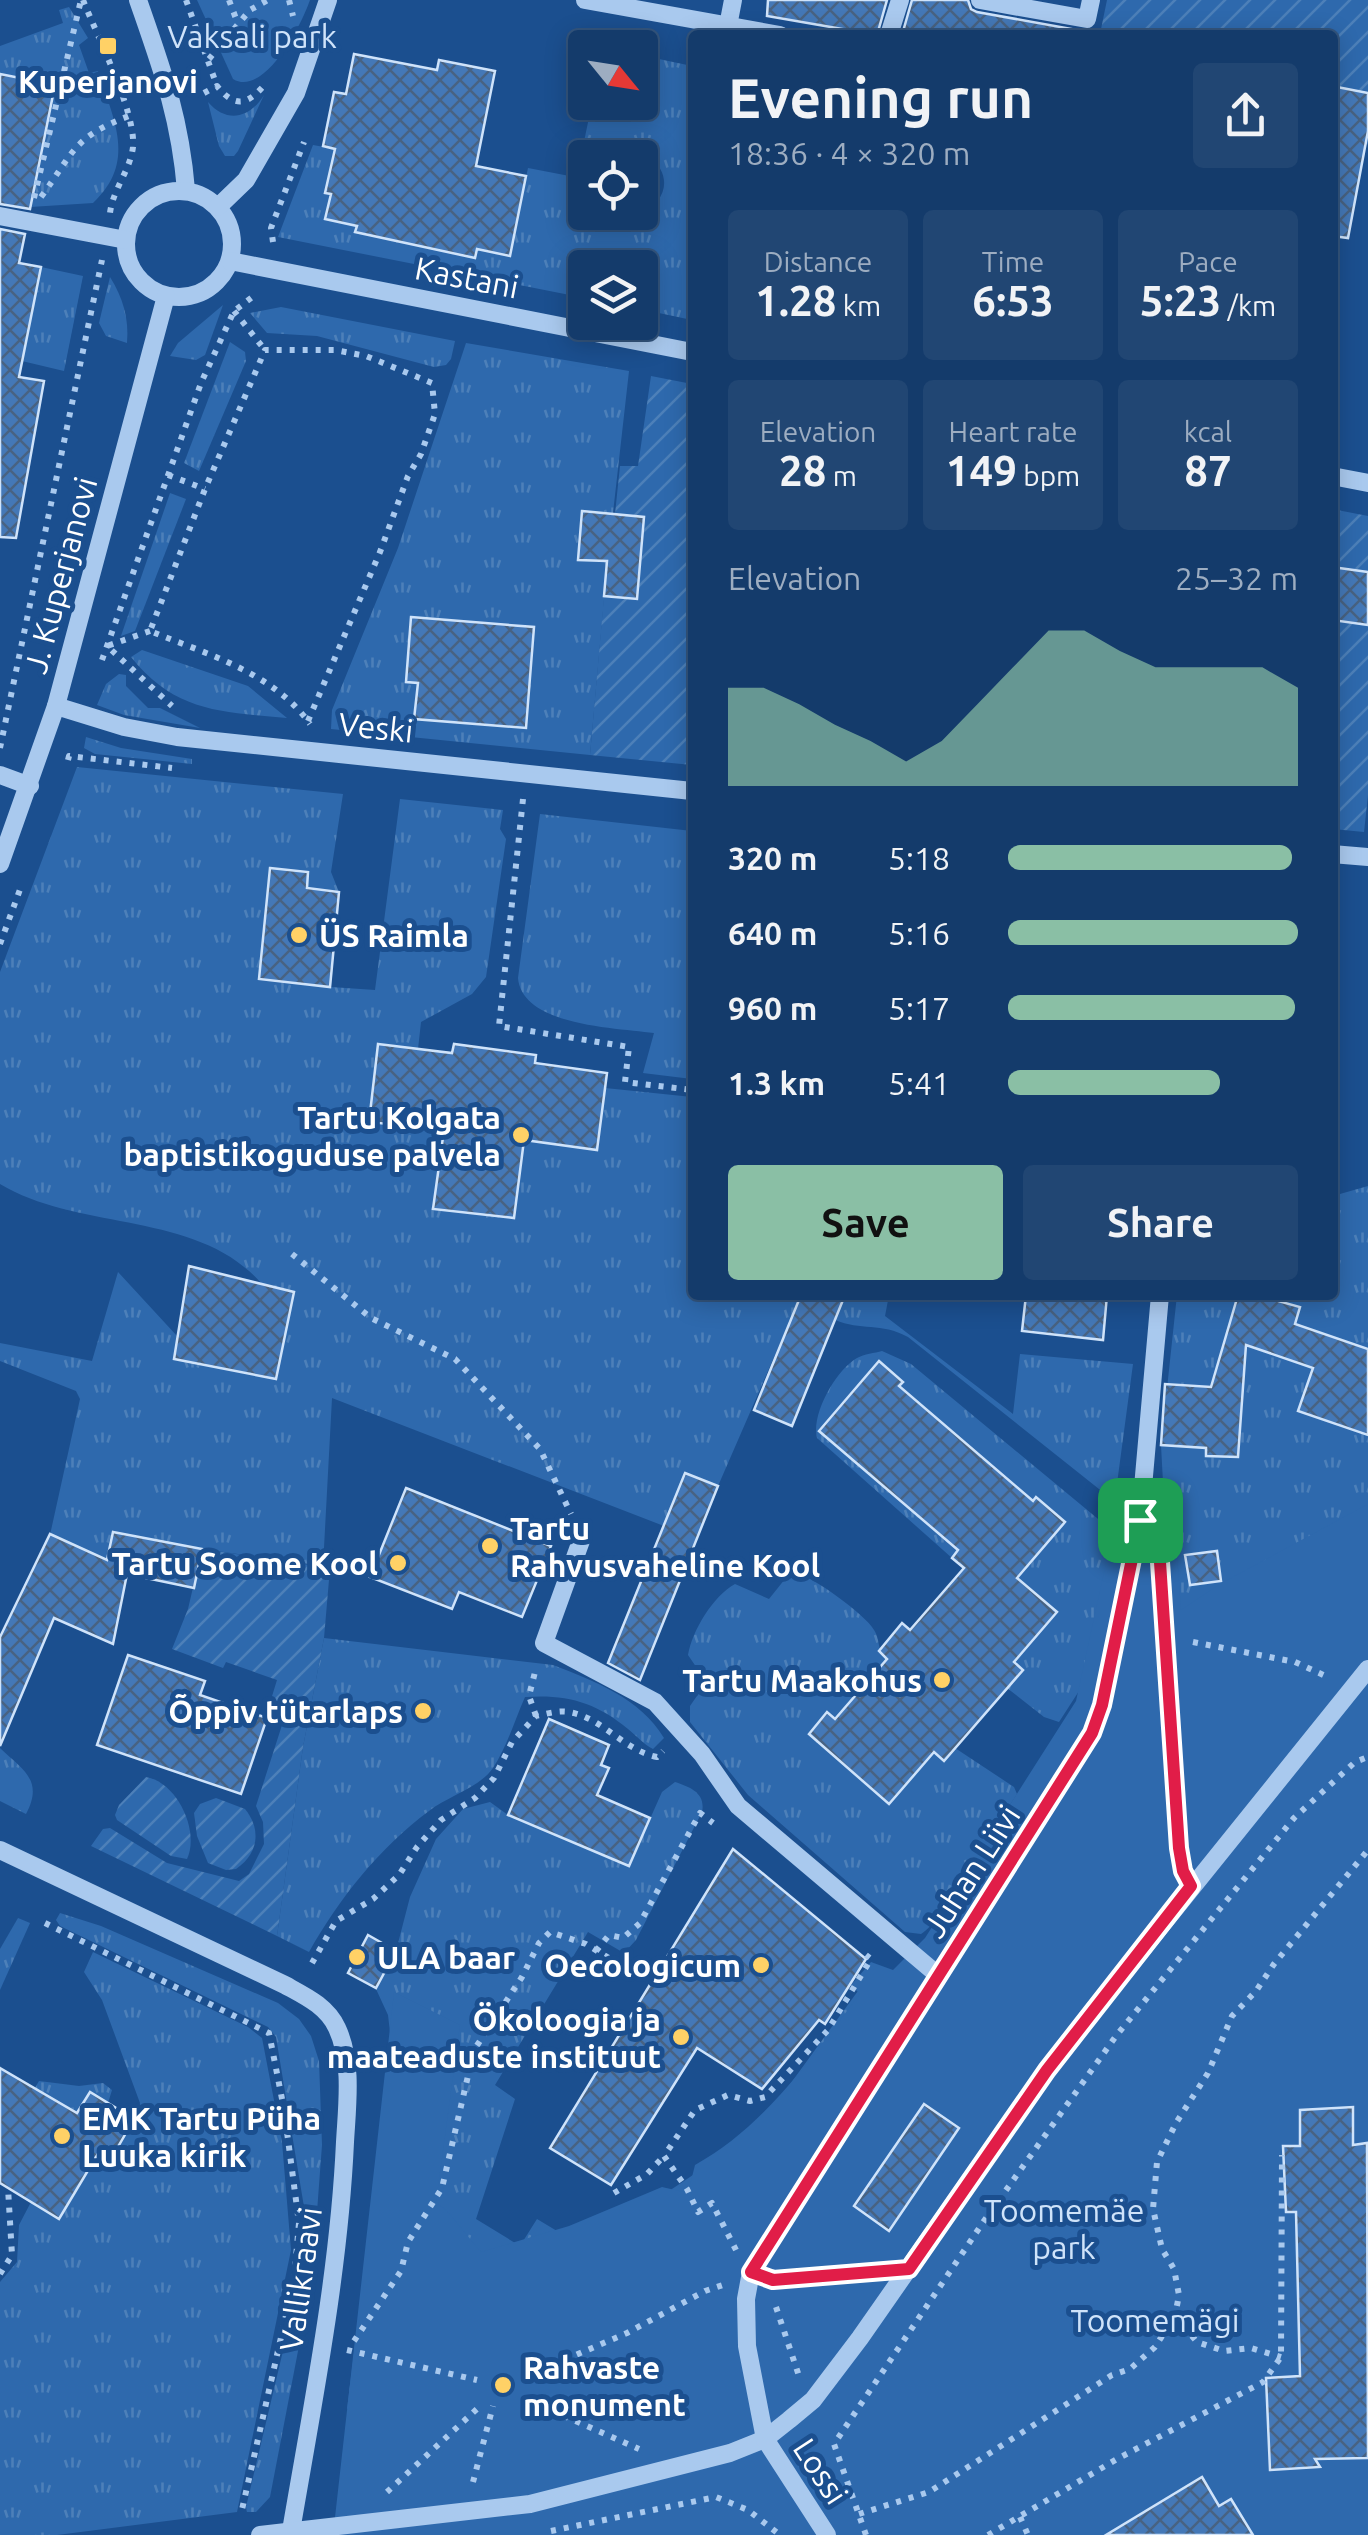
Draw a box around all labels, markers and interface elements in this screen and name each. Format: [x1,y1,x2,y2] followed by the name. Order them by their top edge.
[167,18,337,54] park label: Vaksali park
[568,30,658,120] north arrow
[568,30,658,340] map controls
[97,35,119,57] marker: Kuperjanovi
[18,63,198,99] place label: Kuperjanovi
[1193,63,1298,168] button: share
[728,67,1033,128] text: Evening run
[728,135,970,171] text: 18:36 · 4 × 320 m
[568,140,658,230] button: locate
[764,246,872,277] text: Distance
[982,246,1044,277] text: Time
[1178,246,1238,277] text: Pace
[412,249,522,305] street label: Kastani
[568,250,658,340] button: layers
[755,277,836,324] text: 1.28
[972,277,1054,324] text: 6:53
[1140,277,1221,324] text: 5:23
[836,290,881,321] text: km
[1221,290,1276,321] text: /km
[760,416,876,447] text: Elevation
[949,416,1077,447] text: Heart rate
[1184,416,1232,447] text: kcal
[779,447,826,494] text: 28
[946,447,1017,494] text: 149
[1184,447,1232,494] text: 87
[826,460,857,491] text: m
[1017,460,1080,491] text: bpm
[17,473,103,677] street label: J. Kuperjanovi
[728,560,861,596] text: Elevation
[1175,560,1298,596] text: 25–32 m
[337,705,415,749] street label: Veski
[728,840,817,876] text: 320 m
[888,840,950,876] text: 5:18
[728,915,817,951] text: 640 m
[888,915,950,951] text: 5:16
[319,917,469,953] place label: ÜS Raimla
[288,924,310,946] marker: ÜS Raimla
[728,990,817,1026] text: 960 m
[888,990,950,1026] text: 5:17
[728,1065,825,1101] text: 1.3 km
[888,1065,950,1101] text: 5:41
[123,1099,501,1172] place label: Tartu Kolgata baptistikoguduse palvela
[510,1124,532,1146] marker: Tartu Kolgata baptistikoguduse palvela
[728,1165,1003,1280] button: Save
[1023,1165,1298,1280] button: Share
[1098,1478,1183,1563] pin
[1113,1493,1168,1548] icon: arrive
[510,1510,820,1583] place label: Tartu Rahvusvaheline Kool
[479,1535,501,1557] marker: Tartu Rahvusvaheline Kool
[112,1545,378,1581] place label: Tartu Soome Kool
[387,1552,409,1574] marker: Tartu Soome Kool
[682,1662,922,1698] place label: Tartu Maakohus
[931,1669,953,1691] marker: Tartu Maakohus
[168,1693,403,1729] place label: Õppiv tütarlaps
[412,1700,434,1722] marker: Õppiv tütarlaps
[915,1798,1027,1944] street label: Juhan Liivi
[377,1939,515,1975] place label: ULA baar
[346,1946,368,1968] marker: ULA baar
[544,1947,741,1983] place label: Oecologicum
[750,1954,772,1976] marker: Oecologicum
[327,2001,661,2074] place label: Ökoloogia ja maateaduste instituut
[670,2026,692,2048] marker: Ökoloogia ja maateaduste instituut
[82,2100,321,2173] place label: EMK Tartu Püha Luuka kirik
[51,2125,73,2147] marker: EMK Tartu Püha Luuka kirik
[984,2192,1144,2265] park label: Toomemäe park
[272,2205,328,2353] street label: Vallikraavi
[1070,2302,1240,2338] park label: Toomemägi
[523,2349,686,2422] place label: Rahvaste monument
[492,2374,514,2396] marker: Rahvaste monument
[787,2432,855,2510] street label: Lossi

